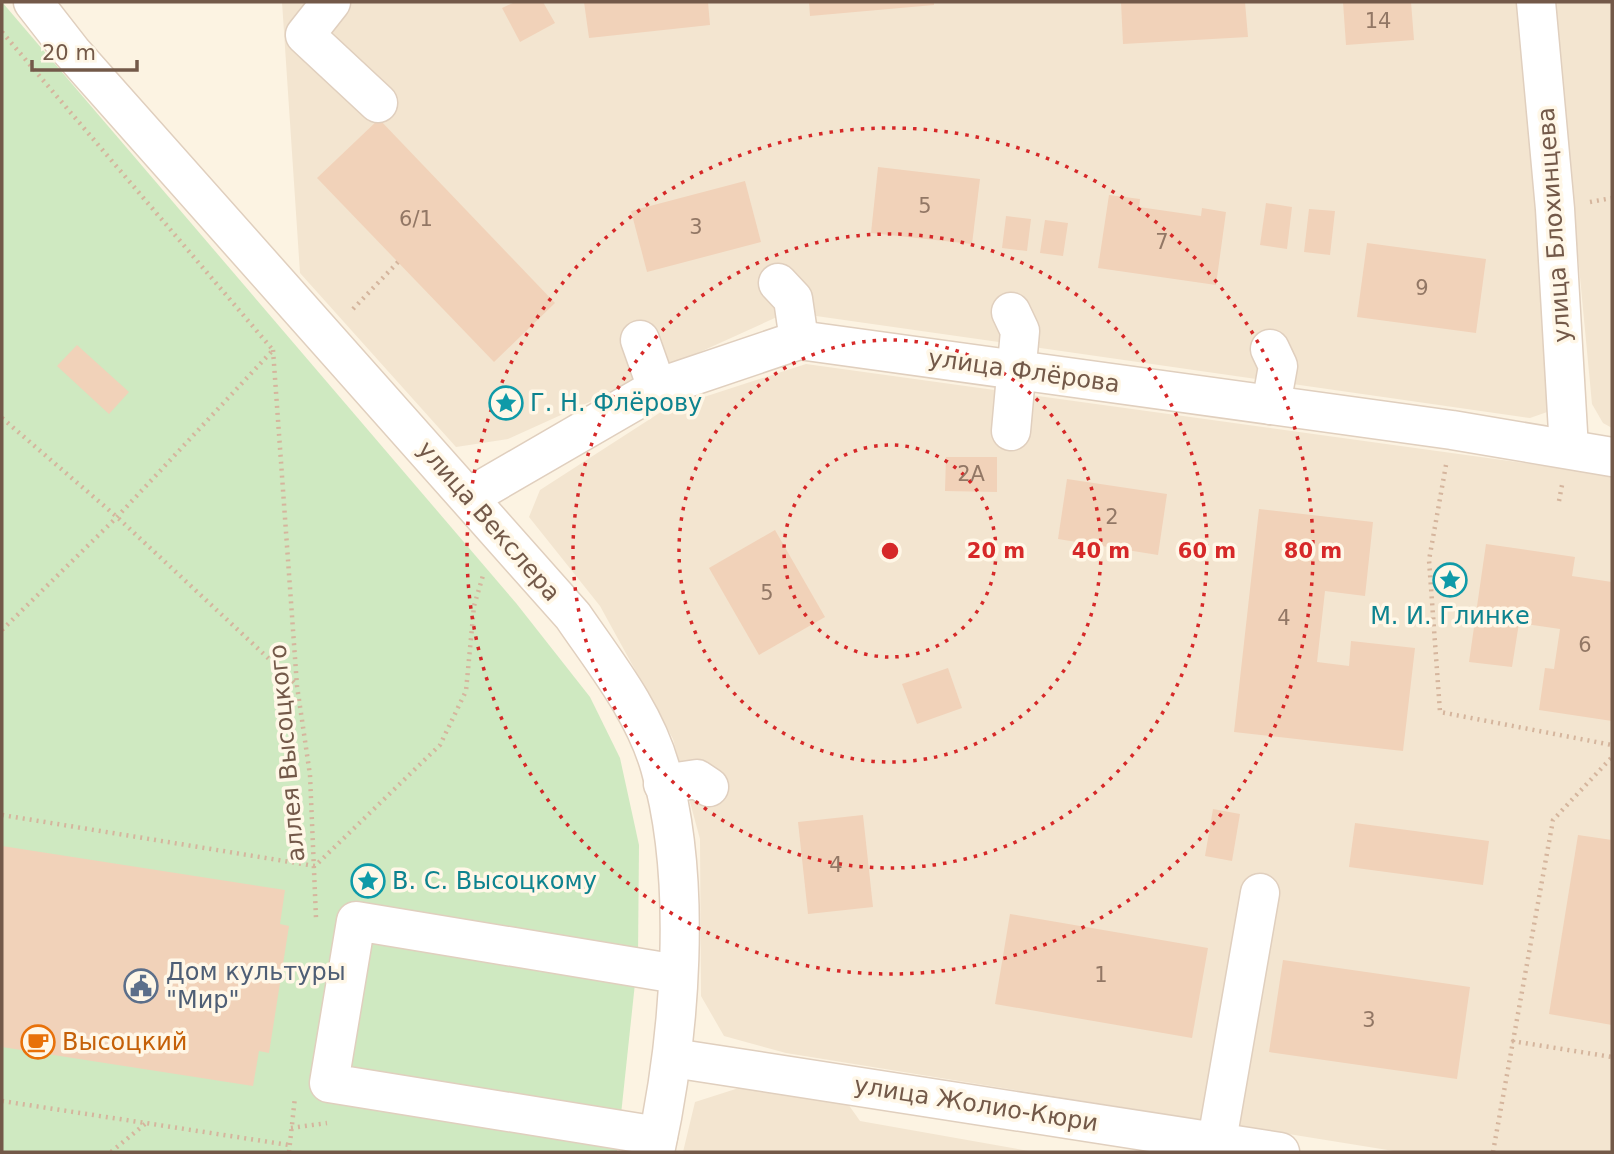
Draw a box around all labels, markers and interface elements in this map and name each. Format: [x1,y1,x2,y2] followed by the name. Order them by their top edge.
[1365,9,1391,33] house number: 14
[32,28,136,72] scale bar
[42,41,96,65] text: 20 m
[1532,106,1576,344] street label: улица Блохинцева
[918,194,932,218] house number: 5
[399,207,433,231] house number: 6/1
[689,215,703,239] house number: 3
[1155,230,1169,254] house number: 7
[1415,276,1429,300] house number: 9
[926,344,1122,398] street label: улица Флёрова
[487,384,525,422] place icon: Г. Н. Флёрову
[530,389,702,417] place label: Г. Н. Флёрову
[412,435,566,607] street label: улица Векслера
[957,462,985,486] house number: 2А
[1105,505,1119,529] house number: 2
[878,539,902,563] centre of rings
[967,539,1025,563] text: 20 m
[1072,539,1130,563] text: 40 m
[1178,539,1236,563] text: 60 m
[1284,539,1342,563] text: 80 m
[1431,561,1469,599] place icon: М. И. Глинке
[760,581,774,605] house number: 5
[1370,602,1530,630] place label: М. И. Глинке
[1277,606,1291,630] house number: 4
[1578,633,1592,657] house number: 6
[264,643,310,863] street label: аллея Высоцкого
[829,853,843,877] house number: 4
[349,862,387,900] place icon: В. С. Высоцкому
[392,867,597,895] place label: В. С. Высоцкому
[166,958,346,1014] place label: Дом культуры "Мир"
[1094,963,1108,987] house number: 1
[122,967,160,1005] public building icon: Дом культуры "Мир"
[1362,1008,1376,1032] house number: 3
[19,1023,57,1061] cafe icon: Высоцкий
[62,1028,187,1056] place label: Высоцкий
[852,1071,1100,1137] street label: улица Жолио-Кюри

